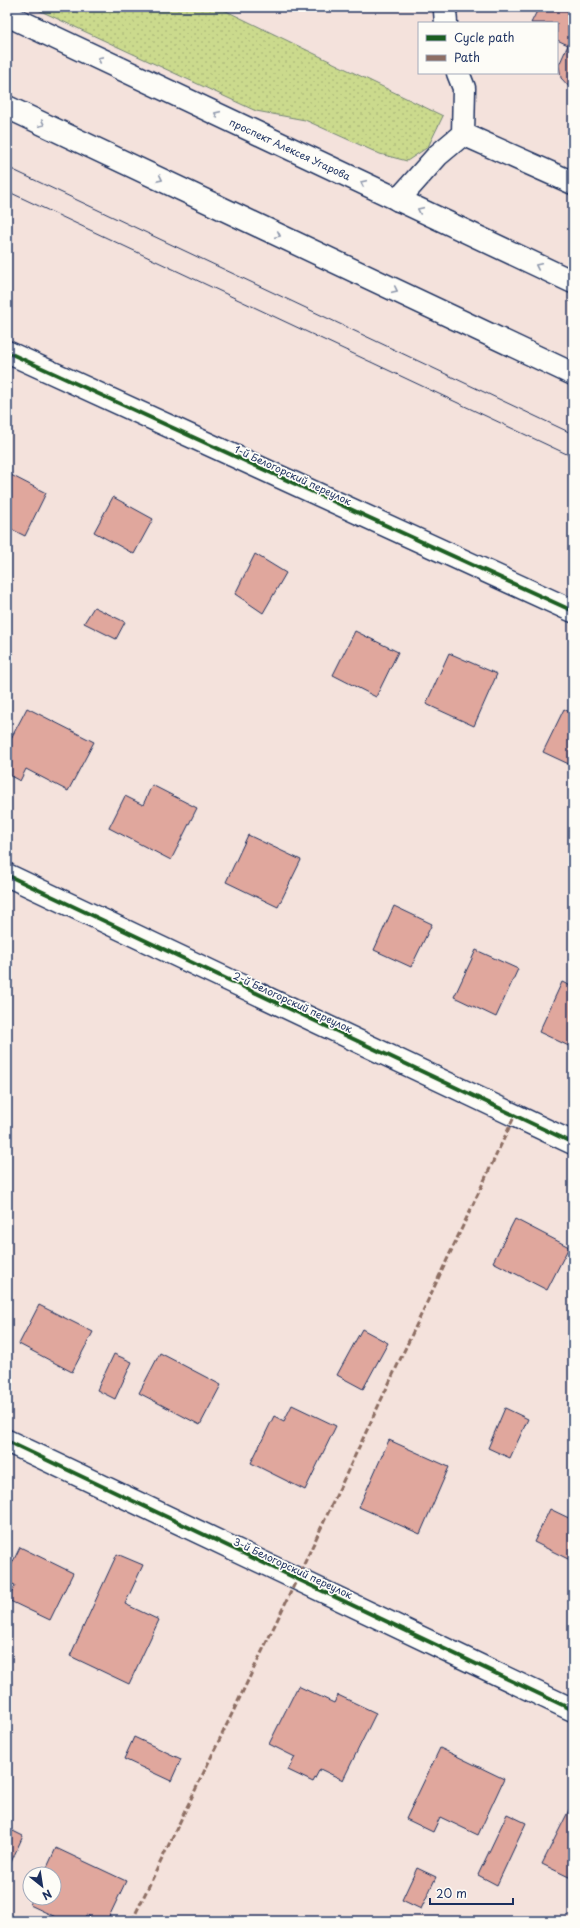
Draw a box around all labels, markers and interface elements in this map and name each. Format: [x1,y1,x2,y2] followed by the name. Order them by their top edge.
[418,22,558,74] legend
[454,28,515,46] text: Cycle path
[454,48,480,66] text: Path
[96,56,104,64] one-way arrow
[214,111,221,119] one-way arrow
[227,114,354,184] street label: проспект Алексея Угарова
[38,119,46,127] one-way arrow
[156,174,163,182] one-way arrow
[360,180,367,188] one-way arrow
[417,207,424,215] one-way arrow
[273,230,281,238] one-way arrow
[534,263,542,271] one-way arrow
[391,285,399,293] one-way arrow
[232,441,354,509] street label: 1-й Белогорский переулок
[231,967,355,1037] street label: 2-й Белогорский переулок
[231,1533,355,1603] street label: 3-й Белогорский переулок
[22,1866,62,1906] north arrow
[430,1880,513,1906] scale bar
[436,1884,467,1902] text: 20 m
[39,1886,55,1905] text: N

